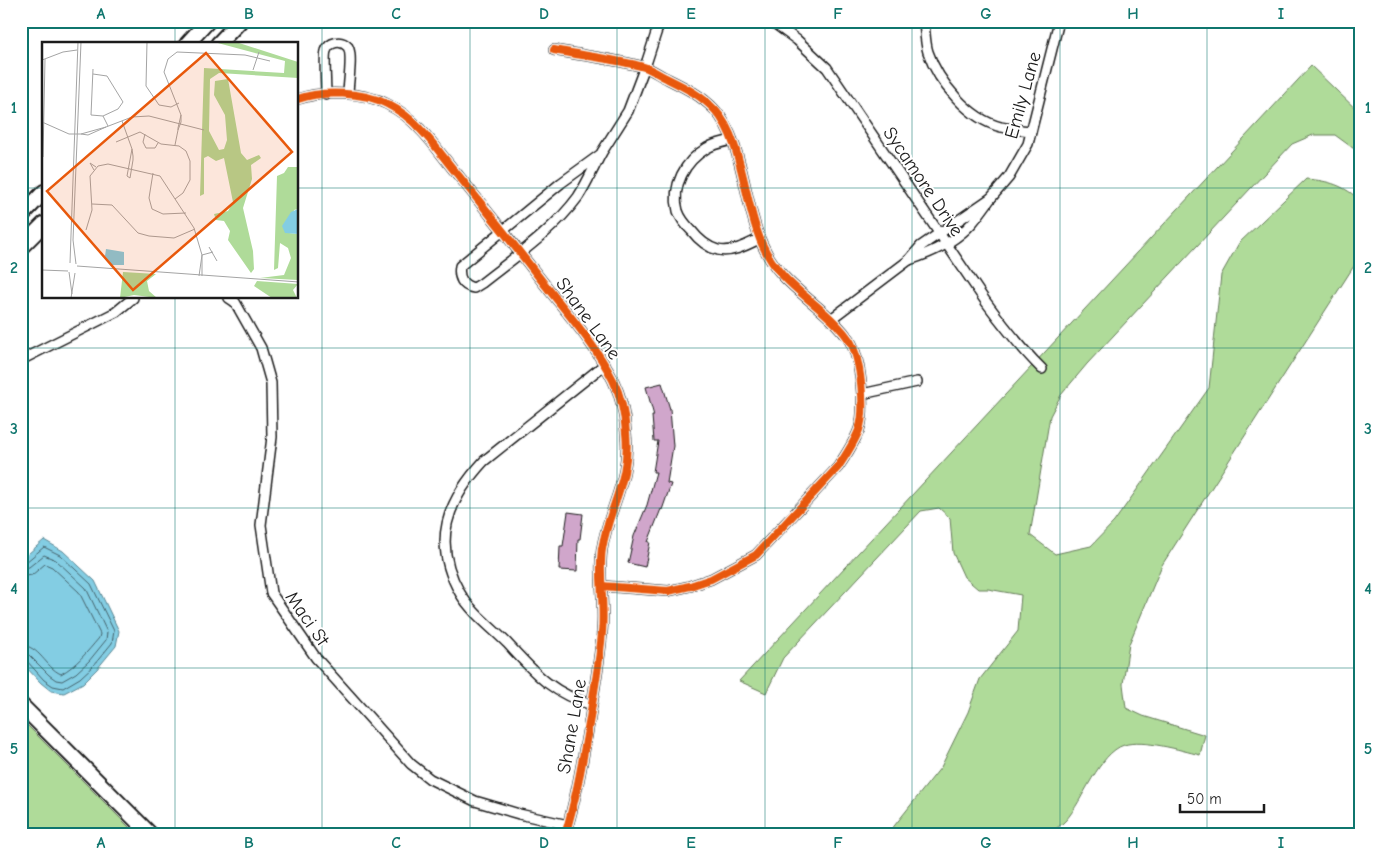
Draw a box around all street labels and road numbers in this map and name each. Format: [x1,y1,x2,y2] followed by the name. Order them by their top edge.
[1000,49,1046,141] street label: Emily Lane
[878,123,968,241] street label: Sycamore Drive
[551,273,625,364] street label: Shane Lane
[281,587,334,651] street label: Maci St
[553,677,591,775] street label: Shane Lane

